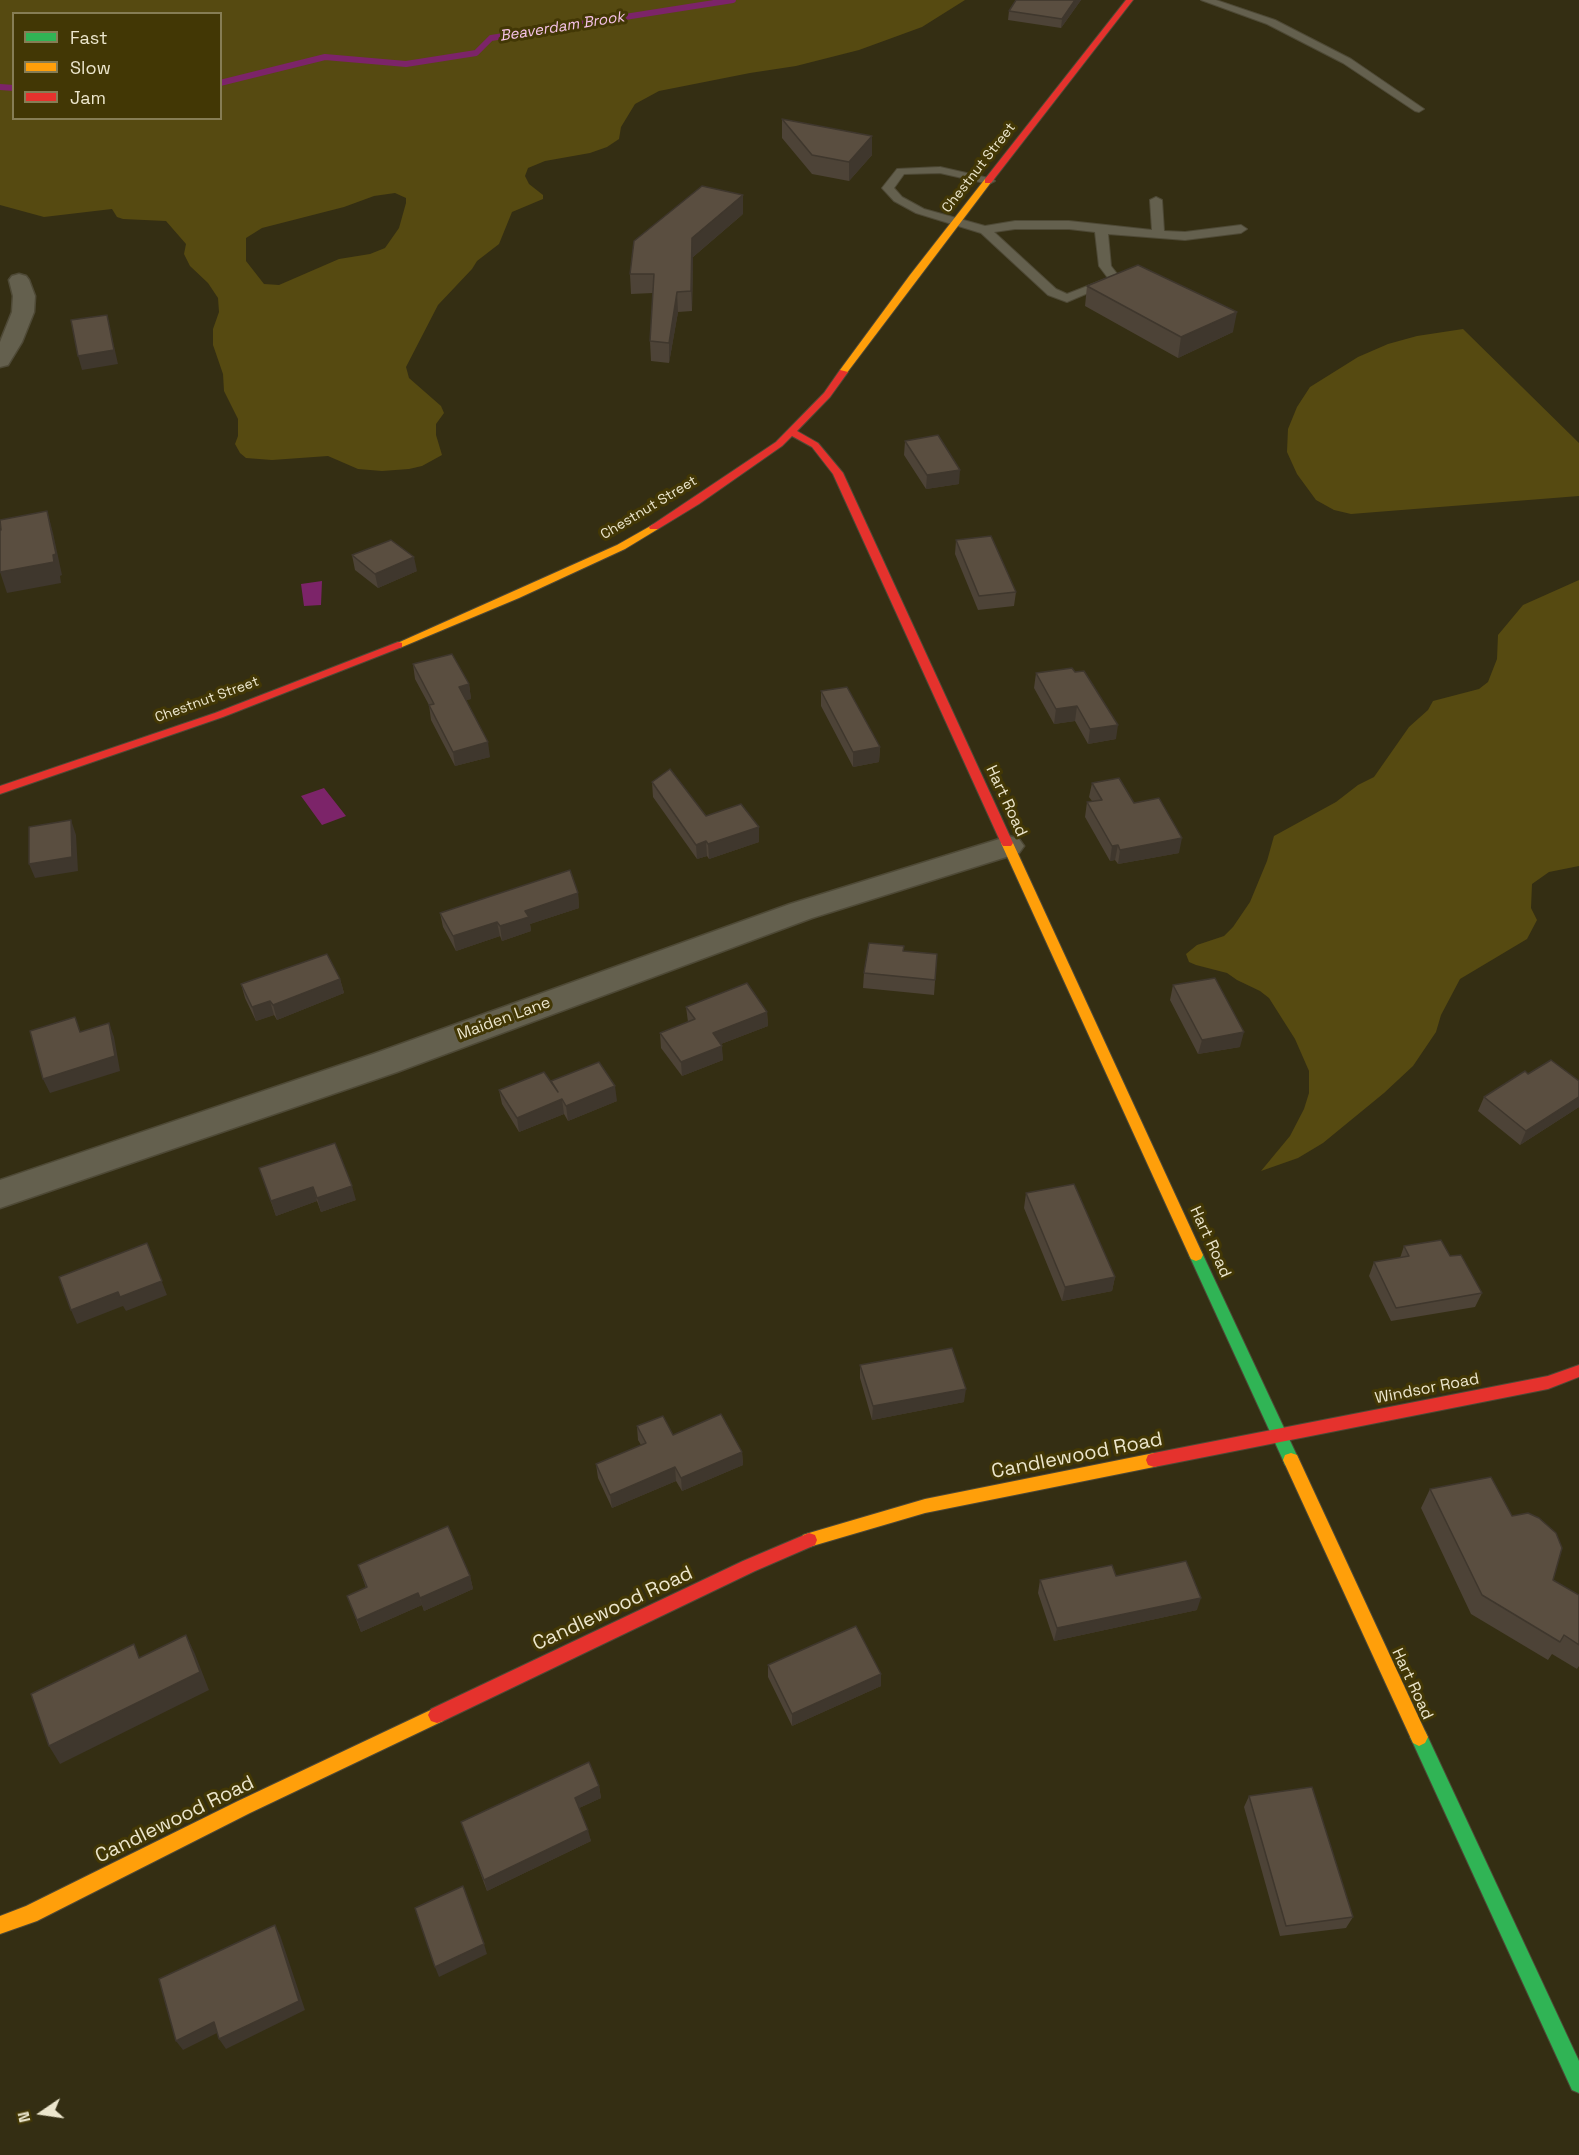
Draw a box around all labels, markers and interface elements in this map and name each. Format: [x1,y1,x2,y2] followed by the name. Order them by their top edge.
[498,8,626,46] water label: Beaverdam Brook
[12,12,222,120] legend
[70,26,107,49] text: Fast
[70,56,111,79] text: Slow
[70,86,106,109] text: Jam
[939,120,1019,216] street label: Chestnut Street
[598,473,700,543] street label: Chestnut Street
[153,673,261,727] street label: Chestnut Street
[981,762,1031,840] street label: Hart Road
[455,993,553,1045] street label: Maiden Lane
[1185,1203,1235,1281] street label: Hart Road
[1373,1369,1481,1409] street label: Windsor Road
[989,1428,1165,1484] street label: Candlewood Road
[529,1561,697,1657] street label: Candlewood Road
[1387,1645,1437,1723] street label: Hart Road
[92,1771,258,1869] street label: Candlewood Road
[12,2083,72,2143] north arrow
[13,2110,35,2125] text: N

